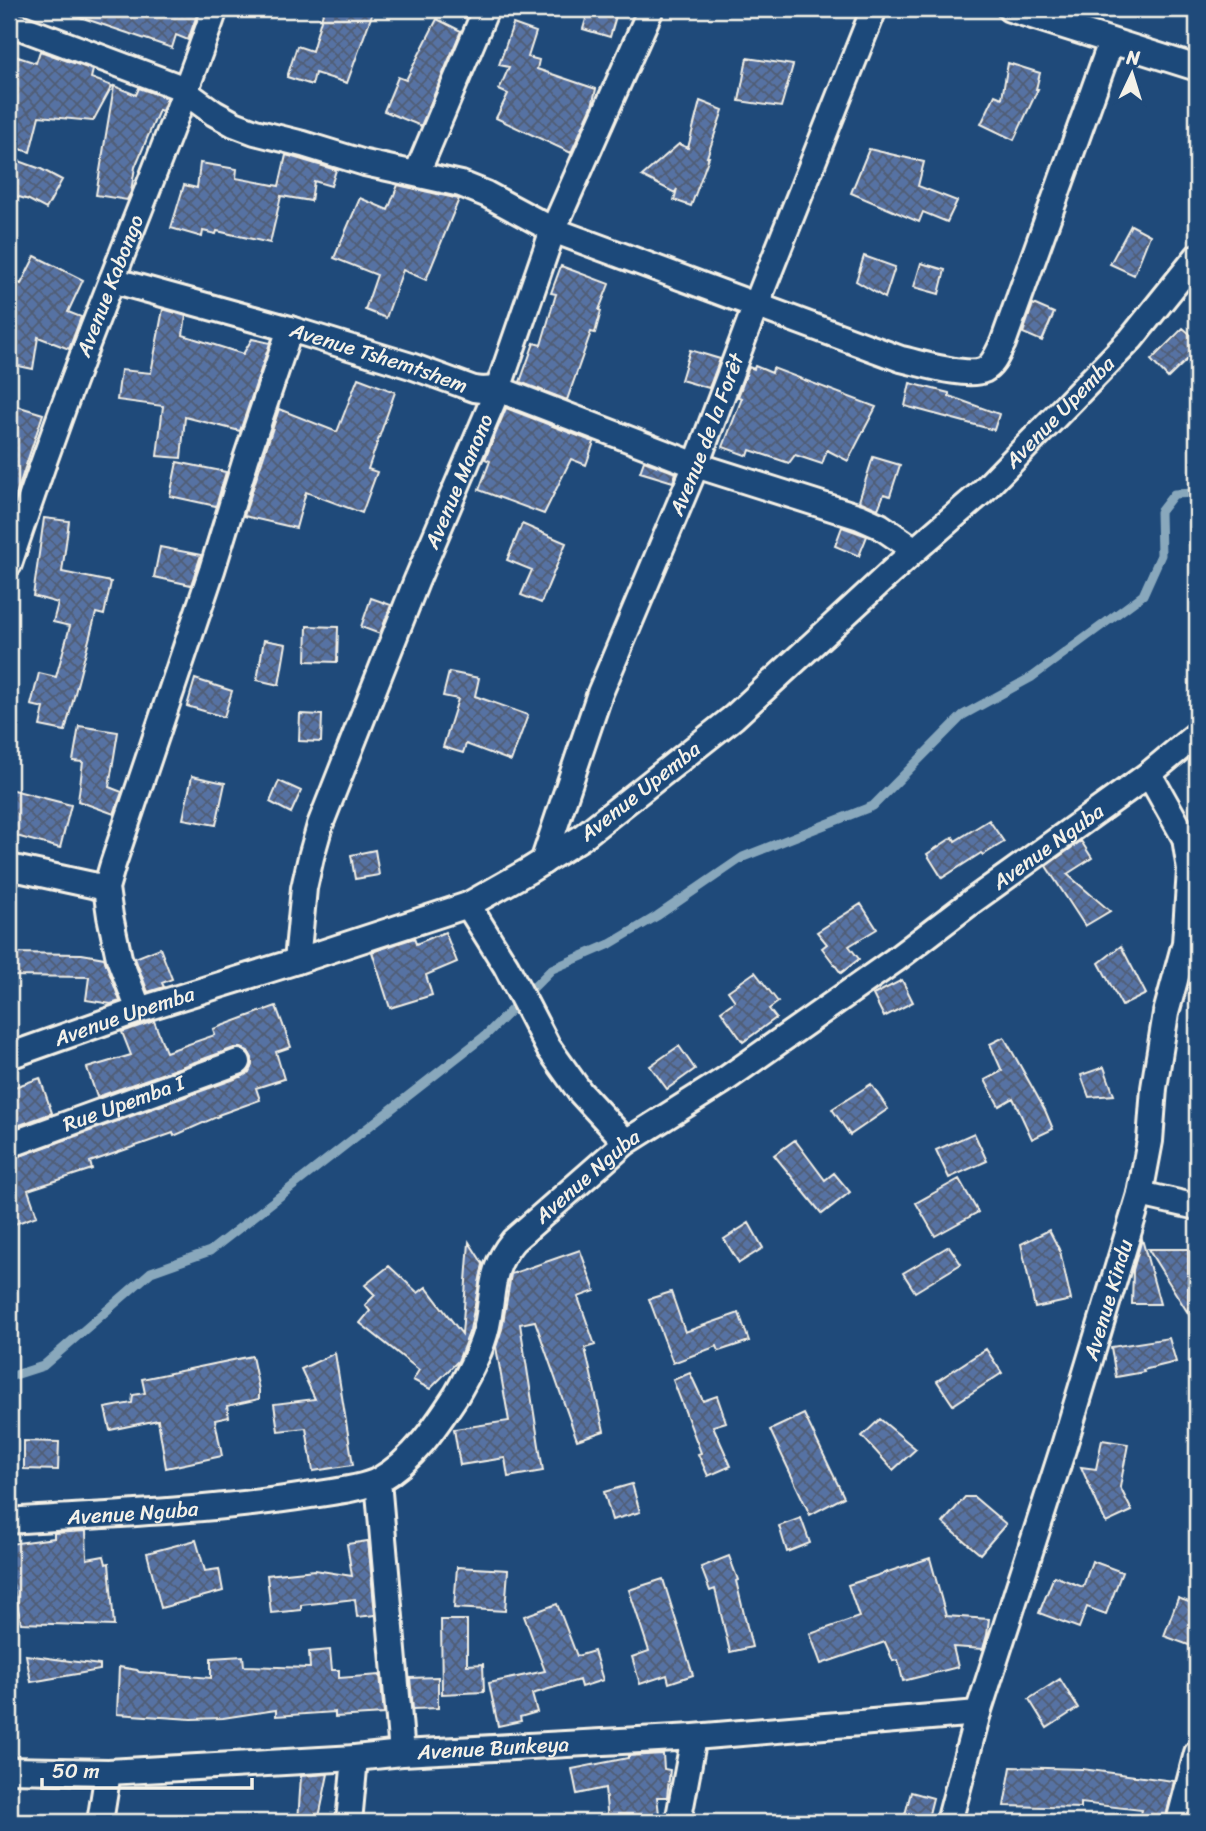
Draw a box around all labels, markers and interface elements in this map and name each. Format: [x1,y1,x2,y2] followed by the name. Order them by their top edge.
[1098,38,1168,108] north arrow
[1124,41,1142,75] text: N
[64,209,155,363] street label: Avenue Kabongo
[284,311,473,404] street label: Avenue Tshemtshem
[657,346,756,523] street label: Avenue de la Forêt
[994,346,1125,479] street label: Avenue Upemba
[413,408,504,556] street label: Avenue Manono
[570,731,710,852] street label: Avenue Upemba
[983,793,1113,901] street label: Avenue Nguba
[48,975,200,1058] street label: Avenue Upemba
[57,1063,191,1143] street label: Rue Upemba I
[525,1118,648,1234] street label: Avenue Nguba
[1072,1234,1145,1366] street label: Avenue Kindu
[65,1489,200,1536] street label: Avenue Nguba
[415,1725,570,1771] street label: Avenue Bunkeya
[42,1747,252,1791] scale bar
[52,1752,100,1790] text: 50 m

